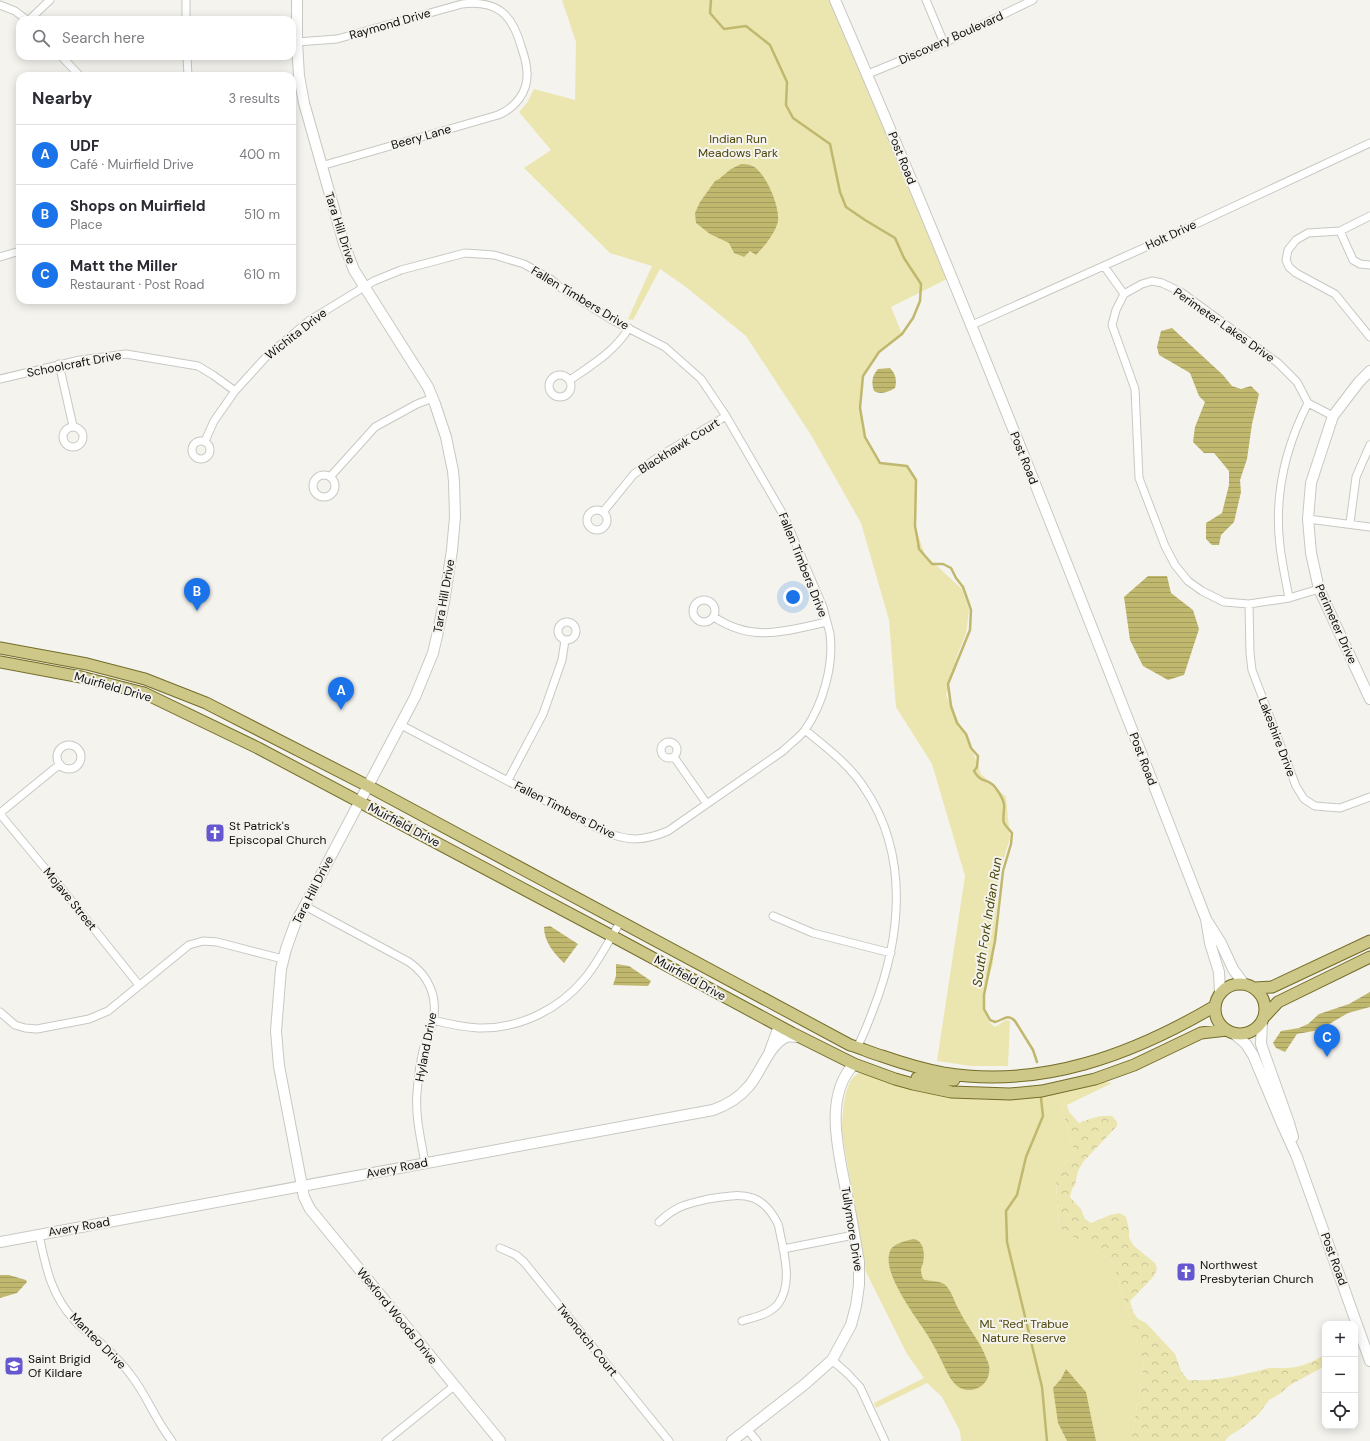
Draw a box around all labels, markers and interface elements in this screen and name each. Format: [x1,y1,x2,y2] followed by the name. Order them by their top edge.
[348,5,433,43] street label: Raymond Drive
[896,8,1006,68] street label: Discovery Boulevard
[16,16,296,60] search box
[30,27,52,49] icon: search
[62,28,145,48] text: Search here
[32,87,92,109] text: Nearby
[228,90,280,107] text: 3 results
[389,121,453,153] street label: Beery Lane
[884,129,920,187] street label: Post Road
[698,131,778,161] park label: Indian Run Meadows Park
[70,136,99,156] text: UDF
[40,146,50,163] text: A
[239,146,280,163] text: 400 m
[70,156,194,173] text: Café · Muirfield Drive
[321,190,359,266] street label: Tara Hill Drive
[70,196,206,216] text: Shops on Muirfield
[41,206,49,223] text: B
[244,206,280,223] text: 510 m
[70,216,102,233] text: Place
[1143,216,1199,254] street label: Holt Drive
[70,256,177,276] text: Matt the Miller
[528,262,632,334] street label: Fallen Timbers Drive
[40,266,50,283] text: C
[244,266,280,283] text: 610 m
[70,276,204,293] text: Restaurant · Post Road
[1170,284,1278,366] street label: Perimeter Lakes Drive
[262,305,330,363] street label: Wichita Drive
[25,347,123,381] street label: Schoolcraft Drive
[635,414,723,477] street label: Blackhawk Court
[1006,429,1042,487] street label: Post Road
[775,510,831,620] street label: Fallen Timbers Drive
[430,558,458,634] street label: Tara Hill Drive
[184,578,210,611] pin: B
[1311,582,1361,666] street label: Perimeter Drive
[783,587,803,607] your location
[73,668,154,706] street label: Muirfield Drive
[328,677,354,710] pin: A
[1255,695,1300,779] street label: Lakeshire Drive
[1126,730,1160,788] street label: Post Road
[512,778,618,843] street label: Fallen Timbers Drive
[365,799,443,851] street label: Muirfield Drive
[229,818,327,848] place label: St Patrick's Episcopal Church
[204,822,226,844] church icon: St Patrick's Episcopal Church
[289,853,337,927] street label: Tara Hill Drive
[968,856,1006,988] water label: South Fork Indian Run
[40,864,100,934] street label: Mojave Street
[651,952,729,1004] street label: Muirfield Drive
[411,1011,441,1083] street label: Hyland Drive
[1314,1024,1340,1057] pin: C
[365,1154,429,1182] street label: Avery Road
[837,1186,867,1273] street label: Tullymore Drive
[47,1214,111,1240] street label: Avery Road
[1317,1230,1351,1288] street label: Post Road
[1200,1257,1313,1287] place label: Northwest Presbyterian Church
[1175,1261,1197,1283] church icon: Northwest Presbyterian Church
[353,1264,441,1368] street label: Wexford Woods Drive
[553,1300,621,1380] street label: Twonotch Court
[66,1309,130,1373] street label: Manteo Drive
[979,1316,1069,1346] park label: ML "Red" Trabue Nature Reserve
[1322,1321,1358,1429] map controls
[1322,1321,1358,1357] button: +
[28,1351,91,1381] place label: Saint Brigid Of Kildare
[3,1355,25,1377] school or university icon: Saint Brigid Of Kildare
[1322,1357,1358,1393] button: −
[1322,1393,1358,1429] button: locate

